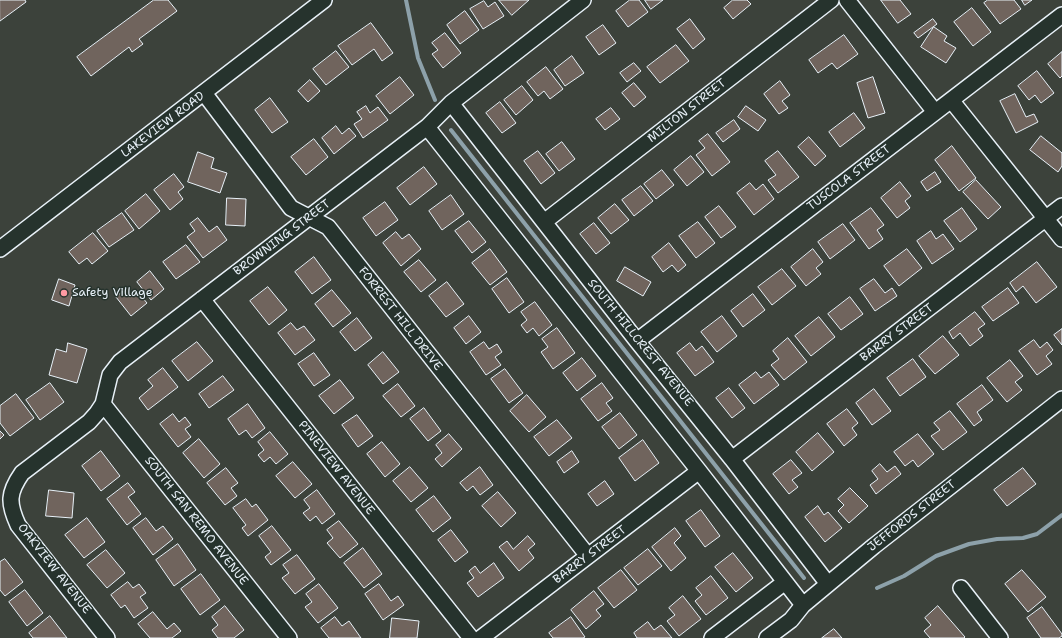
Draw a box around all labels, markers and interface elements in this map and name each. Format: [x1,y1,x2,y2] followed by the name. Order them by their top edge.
[645,76,729,146] street label: MILTON STREET
[119,89,207,161] street label: LAKEVIEW ROAD
[804,142,894,214] street label: TUSCOLA STREET
[231,197,333,279] street label: BROWNING STREET
[355,264,445,374] street label: FORREST HILL DRIVE
[584,276,696,410] street label: SOUTH HILLCREST AVENUE
[72,286,152,300] place label: Safety Village
[59,288,69,298] marker: Safety Village
[858,301,936,365] street label: BARRY STREET
[295,418,377,518] street label: PINEVIEW AVENUE
[141,454,251,588] street label: SOUTH SAN REMO AVENUE
[865,477,959,555] street label: JEFFORDS STREET
[14,521,94,617] street label: OAKVIEW AVENUE
[551,523,629,587] street label: BARRY STREET

